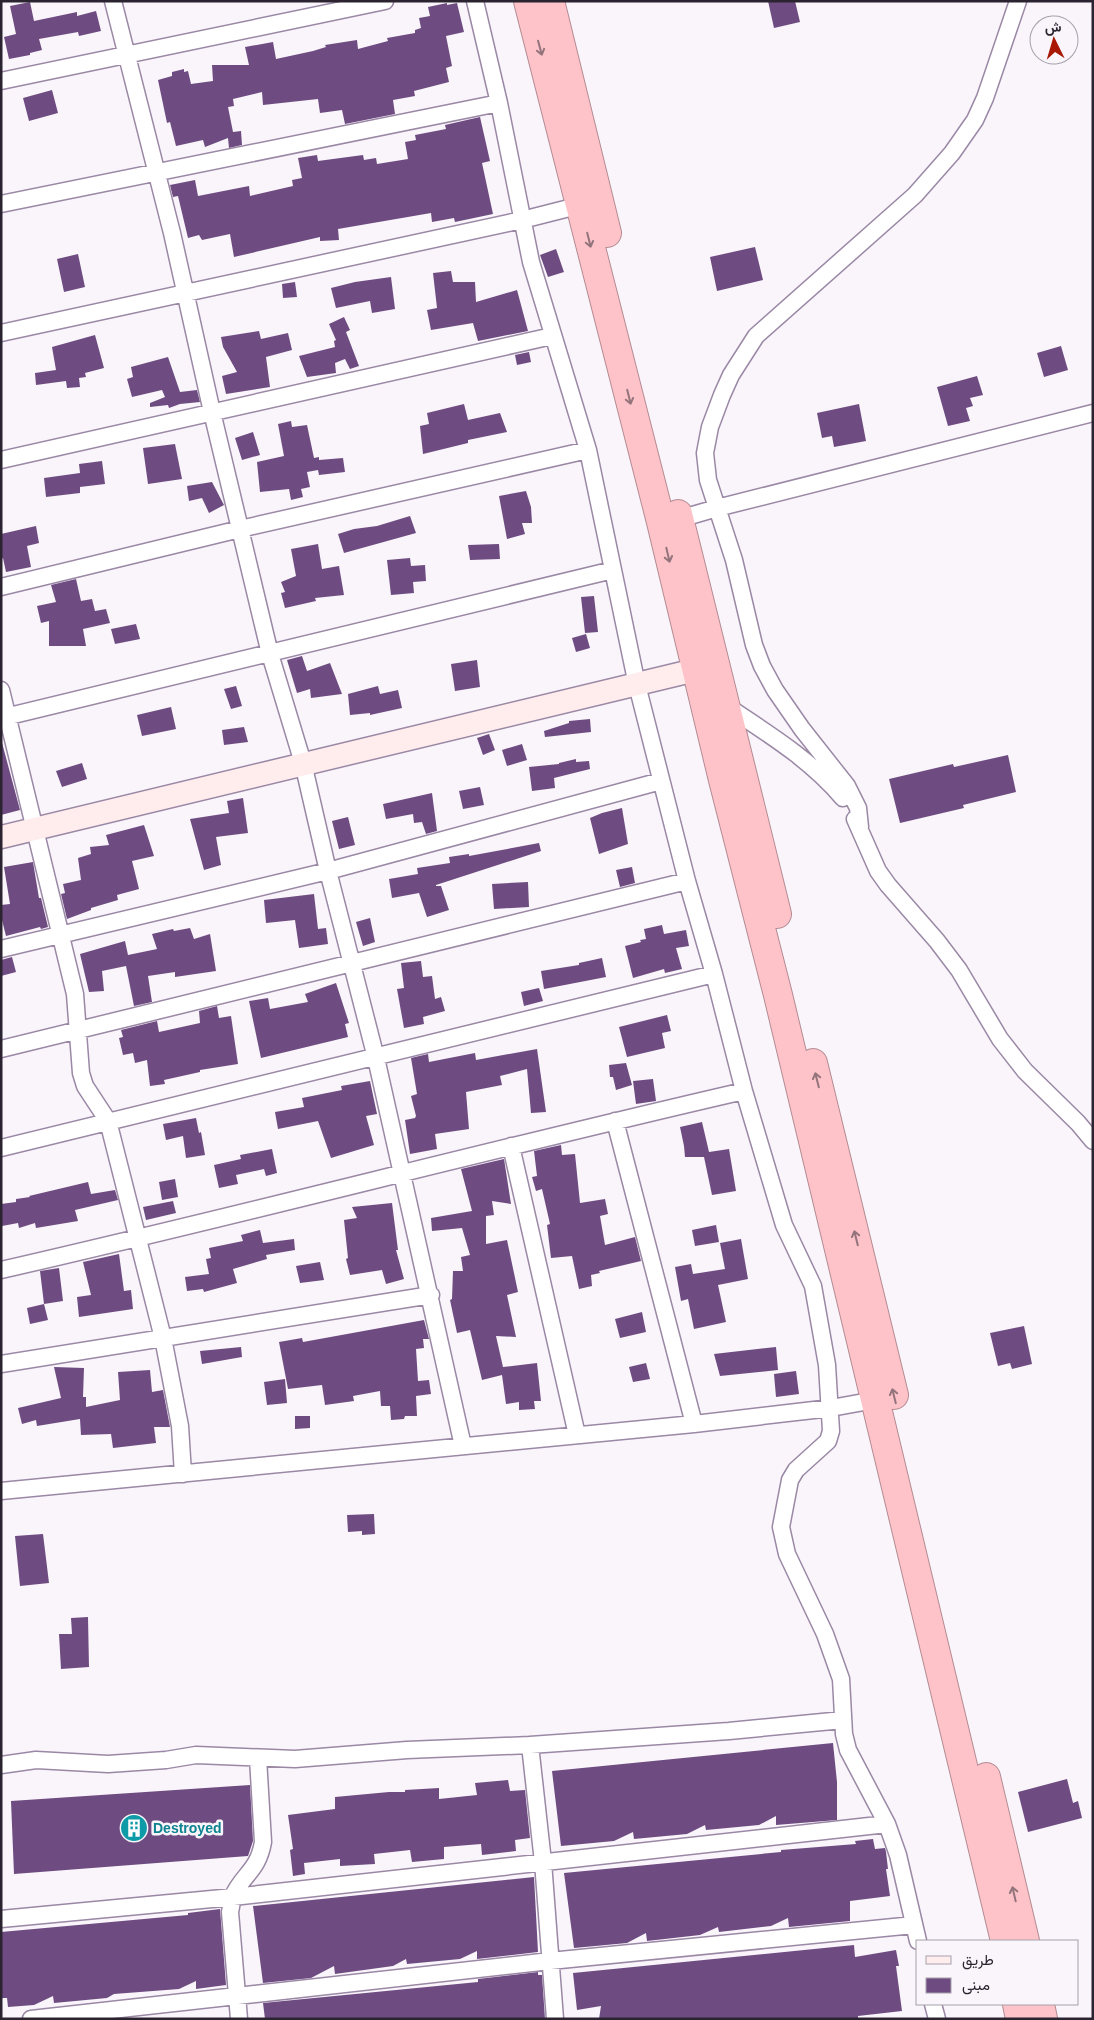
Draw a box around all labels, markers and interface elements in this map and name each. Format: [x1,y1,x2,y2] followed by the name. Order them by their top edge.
[1029,15,1079,65] north arrow
[1044,18,1062,37] text: ش
[536,40,545,56] one-way arrow
[585,231,594,247] one-way arrow
[625,389,634,405] one-way arrow
[664,547,673,563] one-way arrow
[812,1072,821,1088] one-way arrow
[851,1230,860,1246] one-way arrow
[889,1388,898,1404] one-way arrow
[119,1813,149,1843] building icon: Destroyed
[153,1820,221,1836] place label: Destroyed
[1009,1886,1018,1902] one-way arrow
[916,1940,1079,2005] legend
[962,1951,994,1970] text: طريق
[962,1976,990,1995] text: مبنى

